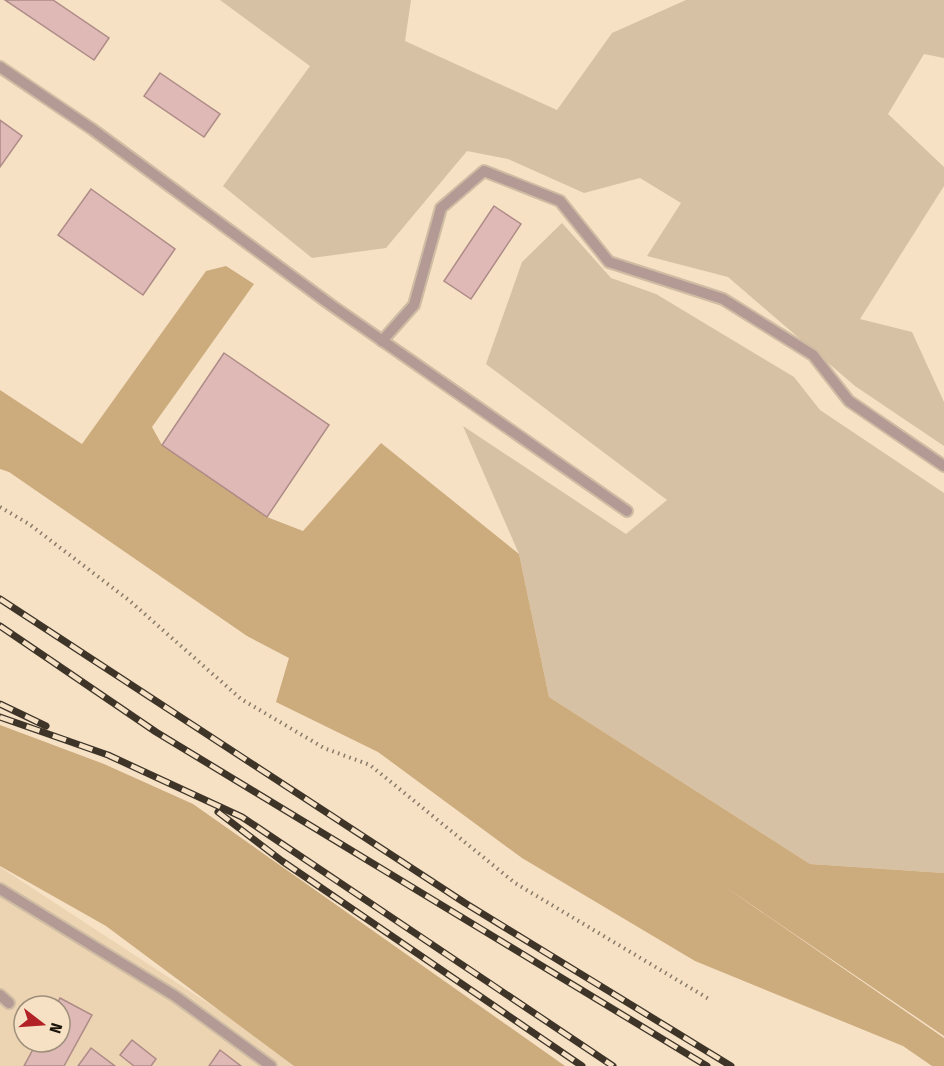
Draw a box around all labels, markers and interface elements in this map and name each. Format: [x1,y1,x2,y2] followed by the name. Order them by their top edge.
[12,994,72,1054] north arrow
[45,1021,66,1036] text: N

